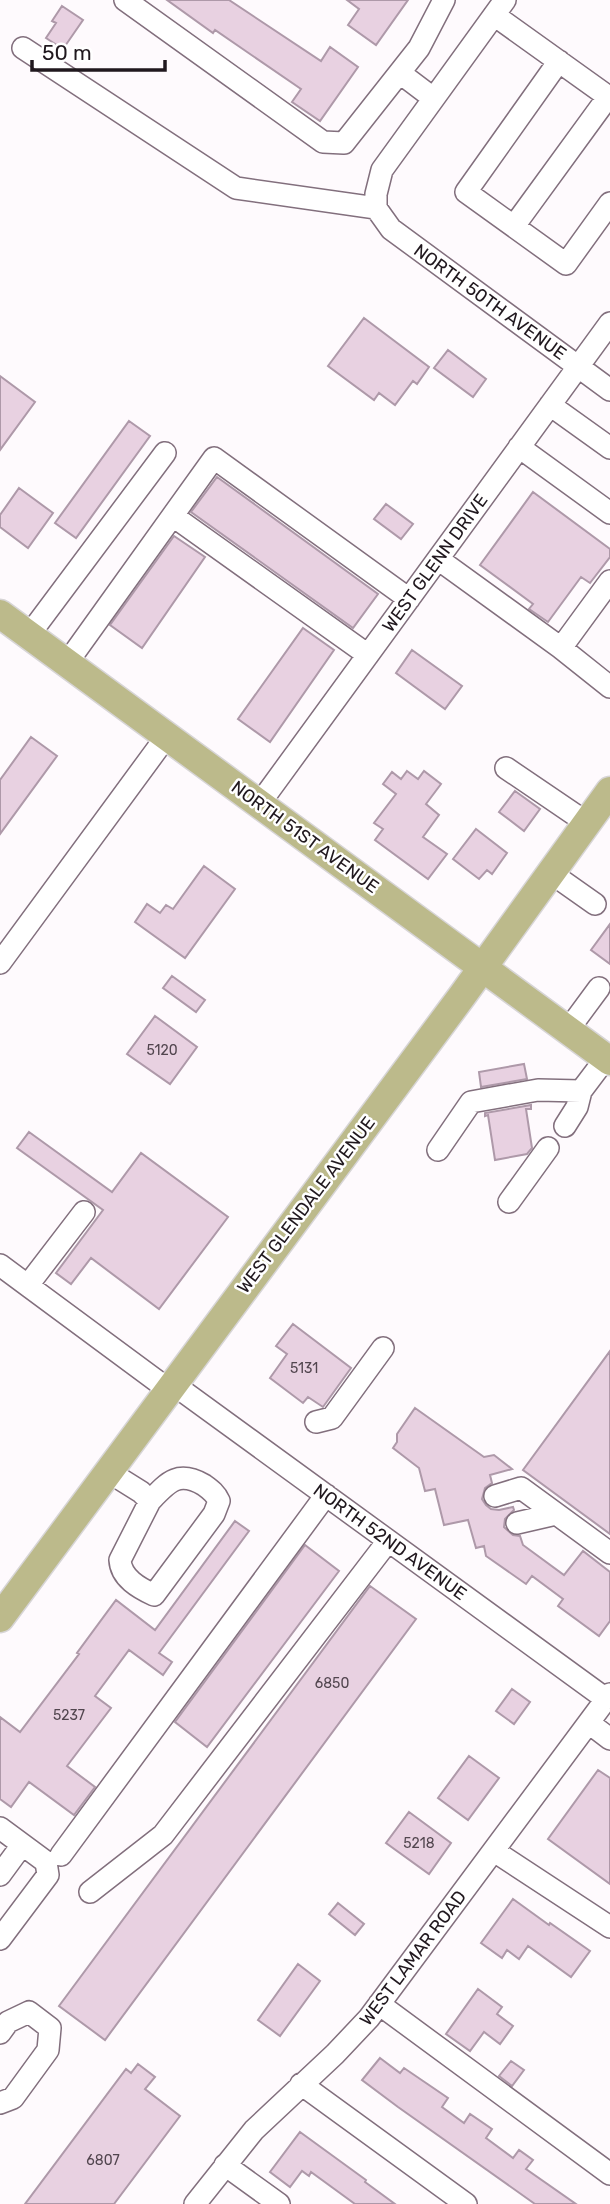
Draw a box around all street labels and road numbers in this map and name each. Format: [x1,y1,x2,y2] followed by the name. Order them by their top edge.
[409,239,571,365] street label: NORTH 50TH AVENUE
[378,490,492,636] street label: WEST GLENN DRIVE
[227,776,383,898] street label: NORTH 51ST AVENUE
[232,1112,380,1298] street label: WEST GLENDALE AVENUE
[309,1479,471,1605] street label: NORTH 52ND AVENUE
[355,1886,471,2030] street label: WEST LAMAR ROAD

